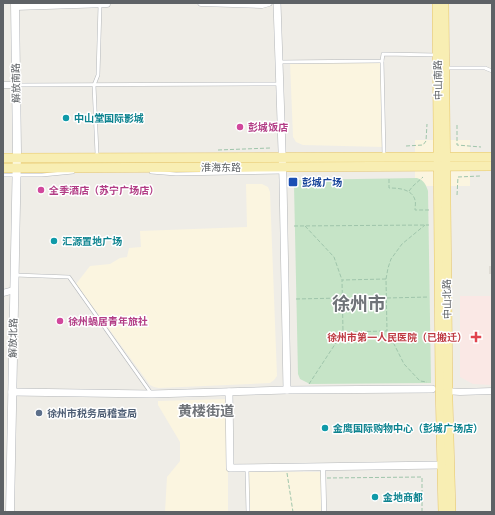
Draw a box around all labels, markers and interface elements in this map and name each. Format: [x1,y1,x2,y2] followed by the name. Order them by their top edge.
[431,60,445,100] street label: 中山南路
[9,63,23,103] street label: 解放南路
[74,112,144,125] place label: 中山堂国际影城
[61,113,71,123] marker: 中山堂国际影城
[248,121,288,134] place label: 彭城饭店
[235,122,245,132] marker: 彭城饭店
[201,161,241,174] street label: 淮海东路
[287,176,299,188] marker: 彭城广场
[302,176,342,189] place label: 彭城广场
[48,184,159,197] place label: 全季酒店（苏宁广场店）
[36,185,46,195] marker: 全季酒店（苏宁广场店）
[62,235,122,248] place label: 汇源置地广场
[49,236,59,246] marker: 汇源置地广场
[440,279,454,319] street label: 中山北路
[332,291,386,316] district label: 徐州市
[68,315,148,328] place label: 徐州蝸居青年旅社
[55,316,65,326] marker: 徐州蝸居青年旅社
[6,318,20,358] street label: 解放北路
[327,331,467,344] place label: 徐州市第一人民医院（已搬迁）
[470,331,482,343] marker: 徐州市第一人民医院（已搬迁）
[178,402,234,420] district label: 黄楼街道
[47,407,137,420] place label: 徐州市税务局稽查局
[34,408,44,418] marker: 徐州市税务局稽查局
[332,422,483,435] place label: 金鹰国际购物中心（彭城广场店）
[320,423,330,433] marker: 金鹰国际购物中心（彭城广场店）
[382,491,423,504] place label: 金地商都
[370,492,380,502] marker: 金地商都

